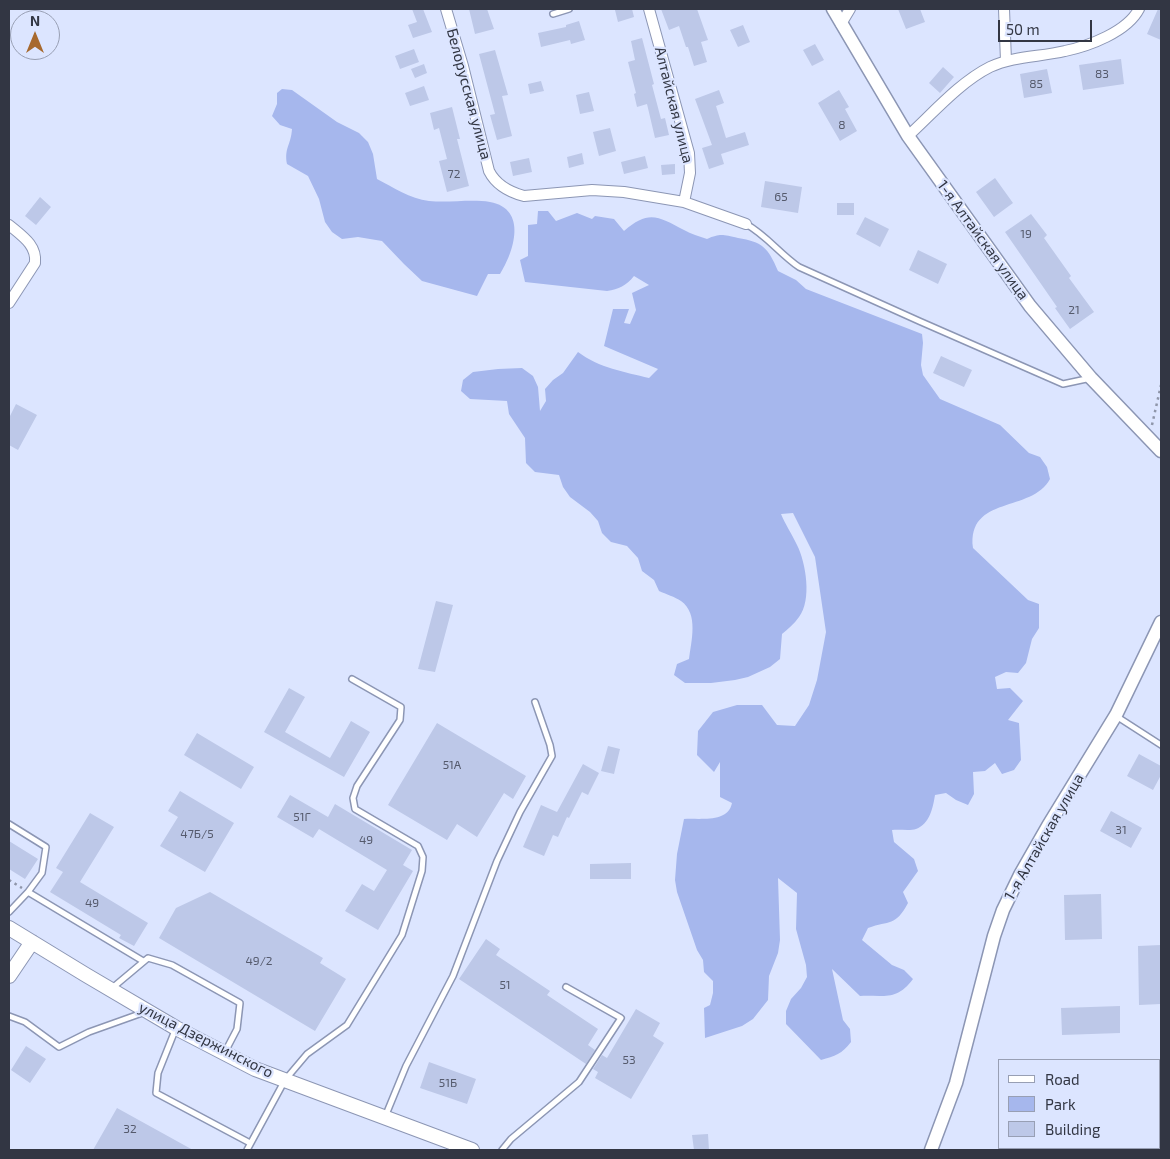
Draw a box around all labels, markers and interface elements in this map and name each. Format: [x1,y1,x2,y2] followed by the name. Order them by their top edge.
[10,10,60,60] north arrow
[1000,10,1094,42] scale bar
[30,12,40,29] text: N
[1006,20,1040,38] text: 50 m
[443,26,495,162] street label: Белорусская улица
[651,45,697,165] street label: Алтайская улица
[1095,67,1109,81] house number: 83
[1029,77,1043,91] house number: 85
[838,118,846,132] house number: 8
[448,167,460,181] house number: 72
[934,177,1032,303] street label: 1-я Алтайская улица
[774,190,788,204] house number: 65
[1020,227,1032,241] house number: 19
[1068,303,1080,317] house number: 21
[443,758,461,772] house number: 51А
[1000,770,1088,904] street label: 1-я Алтайская улица
[293,810,311,824] house number: 51Г
[1115,823,1127,837] house number: 31
[180,827,214,841] house number: 47Б/5
[359,833,373,847] house number: 49
[85,896,99,910] house number: 49
[245,954,273,968] house number: 49/2
[499,978,511,992] house number: 51
[136,998,276,1082] street label: улица Дзержинского
[622,1053,636,1067] house number: 53
[998,1059,1160,1149] legend
[1045,1070,1080,1088] text: Road
[439,1076,457,1090] house number: 51Б
[1045,1095,1076,1113] text: Park
[1045,1120,1100,1138] text: Building
[123,1122,137,1136] house number: 32

